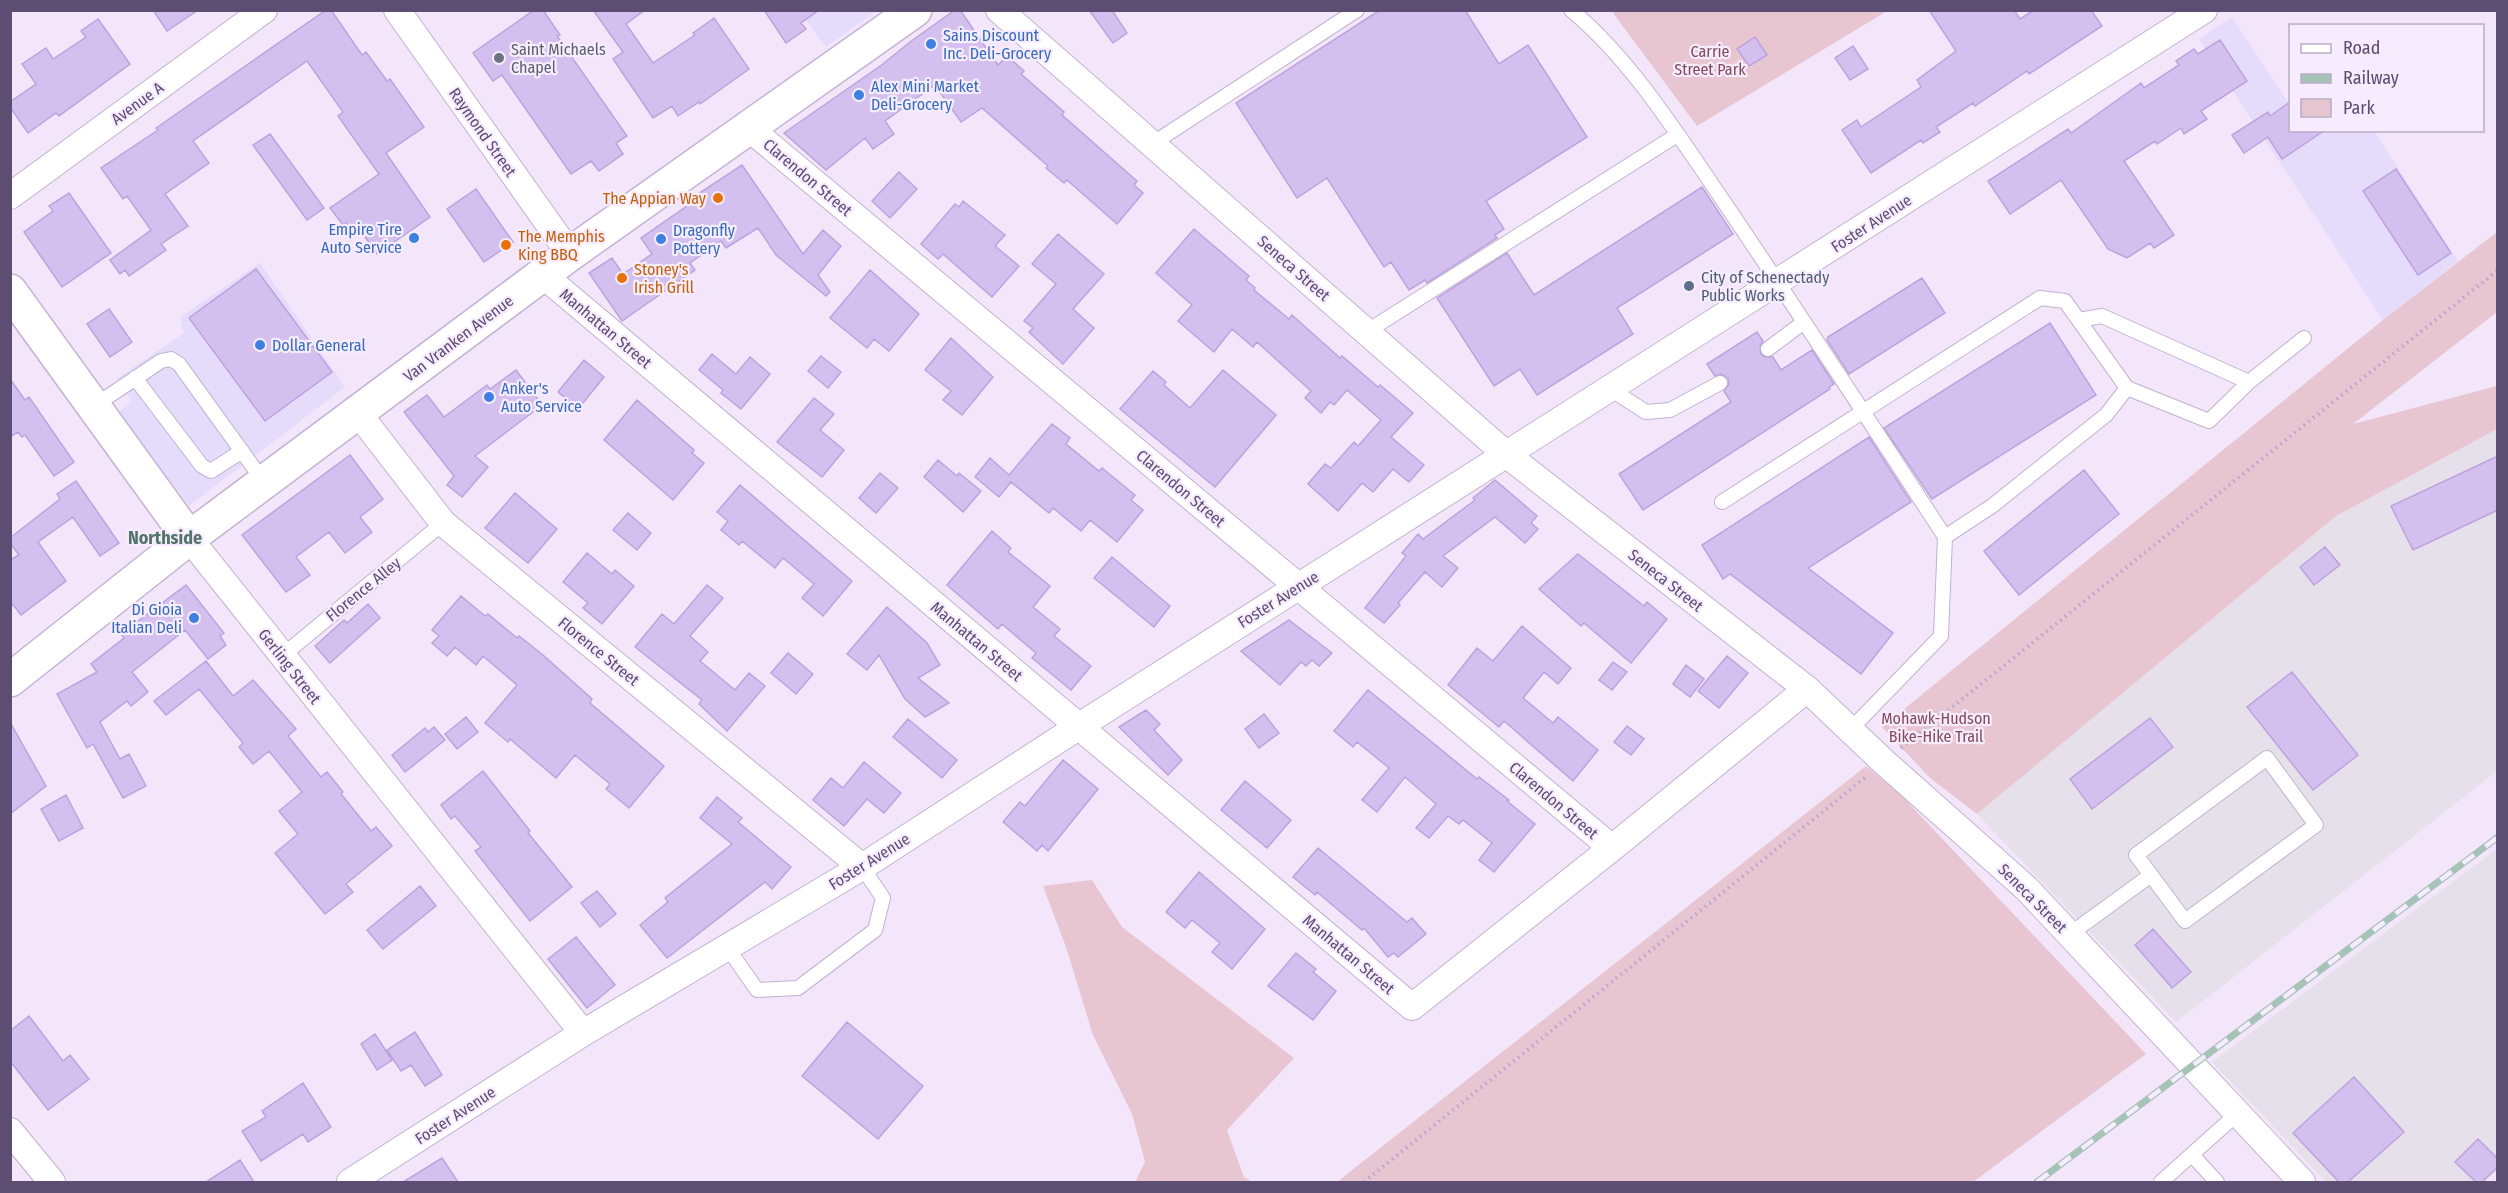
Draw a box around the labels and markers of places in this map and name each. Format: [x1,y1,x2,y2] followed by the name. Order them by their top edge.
[943,26,1052,63] place label: Sains Discount Inc. Deli-Grocery
[924,37,938,51] marker: Sains Discount Inc. Deli-Grocery
[511,40,606,77] place label: Saint Michaels Chapel
[492,51,506,65] marker: Saint Michaels Chapel
[871,77,980,114] place label: Alex Mini Market Deli-Grocery
[852,88,866,102] marker: Alex Mini Market Deli-Grocery
[603,189,707,208] place label: The Appian Way
[711,191,725,205] marker: The Appian Way
[321,220,402,257] place label: Empire Tire Auto Service
[673,221,736,258] place label: Dragonfly Pottery
[518,227,605,264] place label: The Memphis King BBQ
[407,231,421,245] marker: Empire Tire Auto Service
[654,232,668,246] marker: Dragonfly Pottery
[499,238,513,252] marker: The Memphis King BBQ
[634,260,694,297] place label: Stoney's Irish Grill
[1701,268,1830,305] place label: City of Schenectady Public Works
[615,271,629,285] marker: Stoney's Irish Grill
[1682,279,1696,293] marker: City of Schenectady Public Works
[272,336,366,355] place label: Dollar General
[253,338,267,352] marker: Dollar General
[501,379,582,416] place label: Anker's Auto Service
[482,390,496,404] marker: Anker's Auto Service
[111,600,182,637] place label: Di Gioia Italian Deli
[187,611,201,625] marker: Di Gioia Italian Deli

